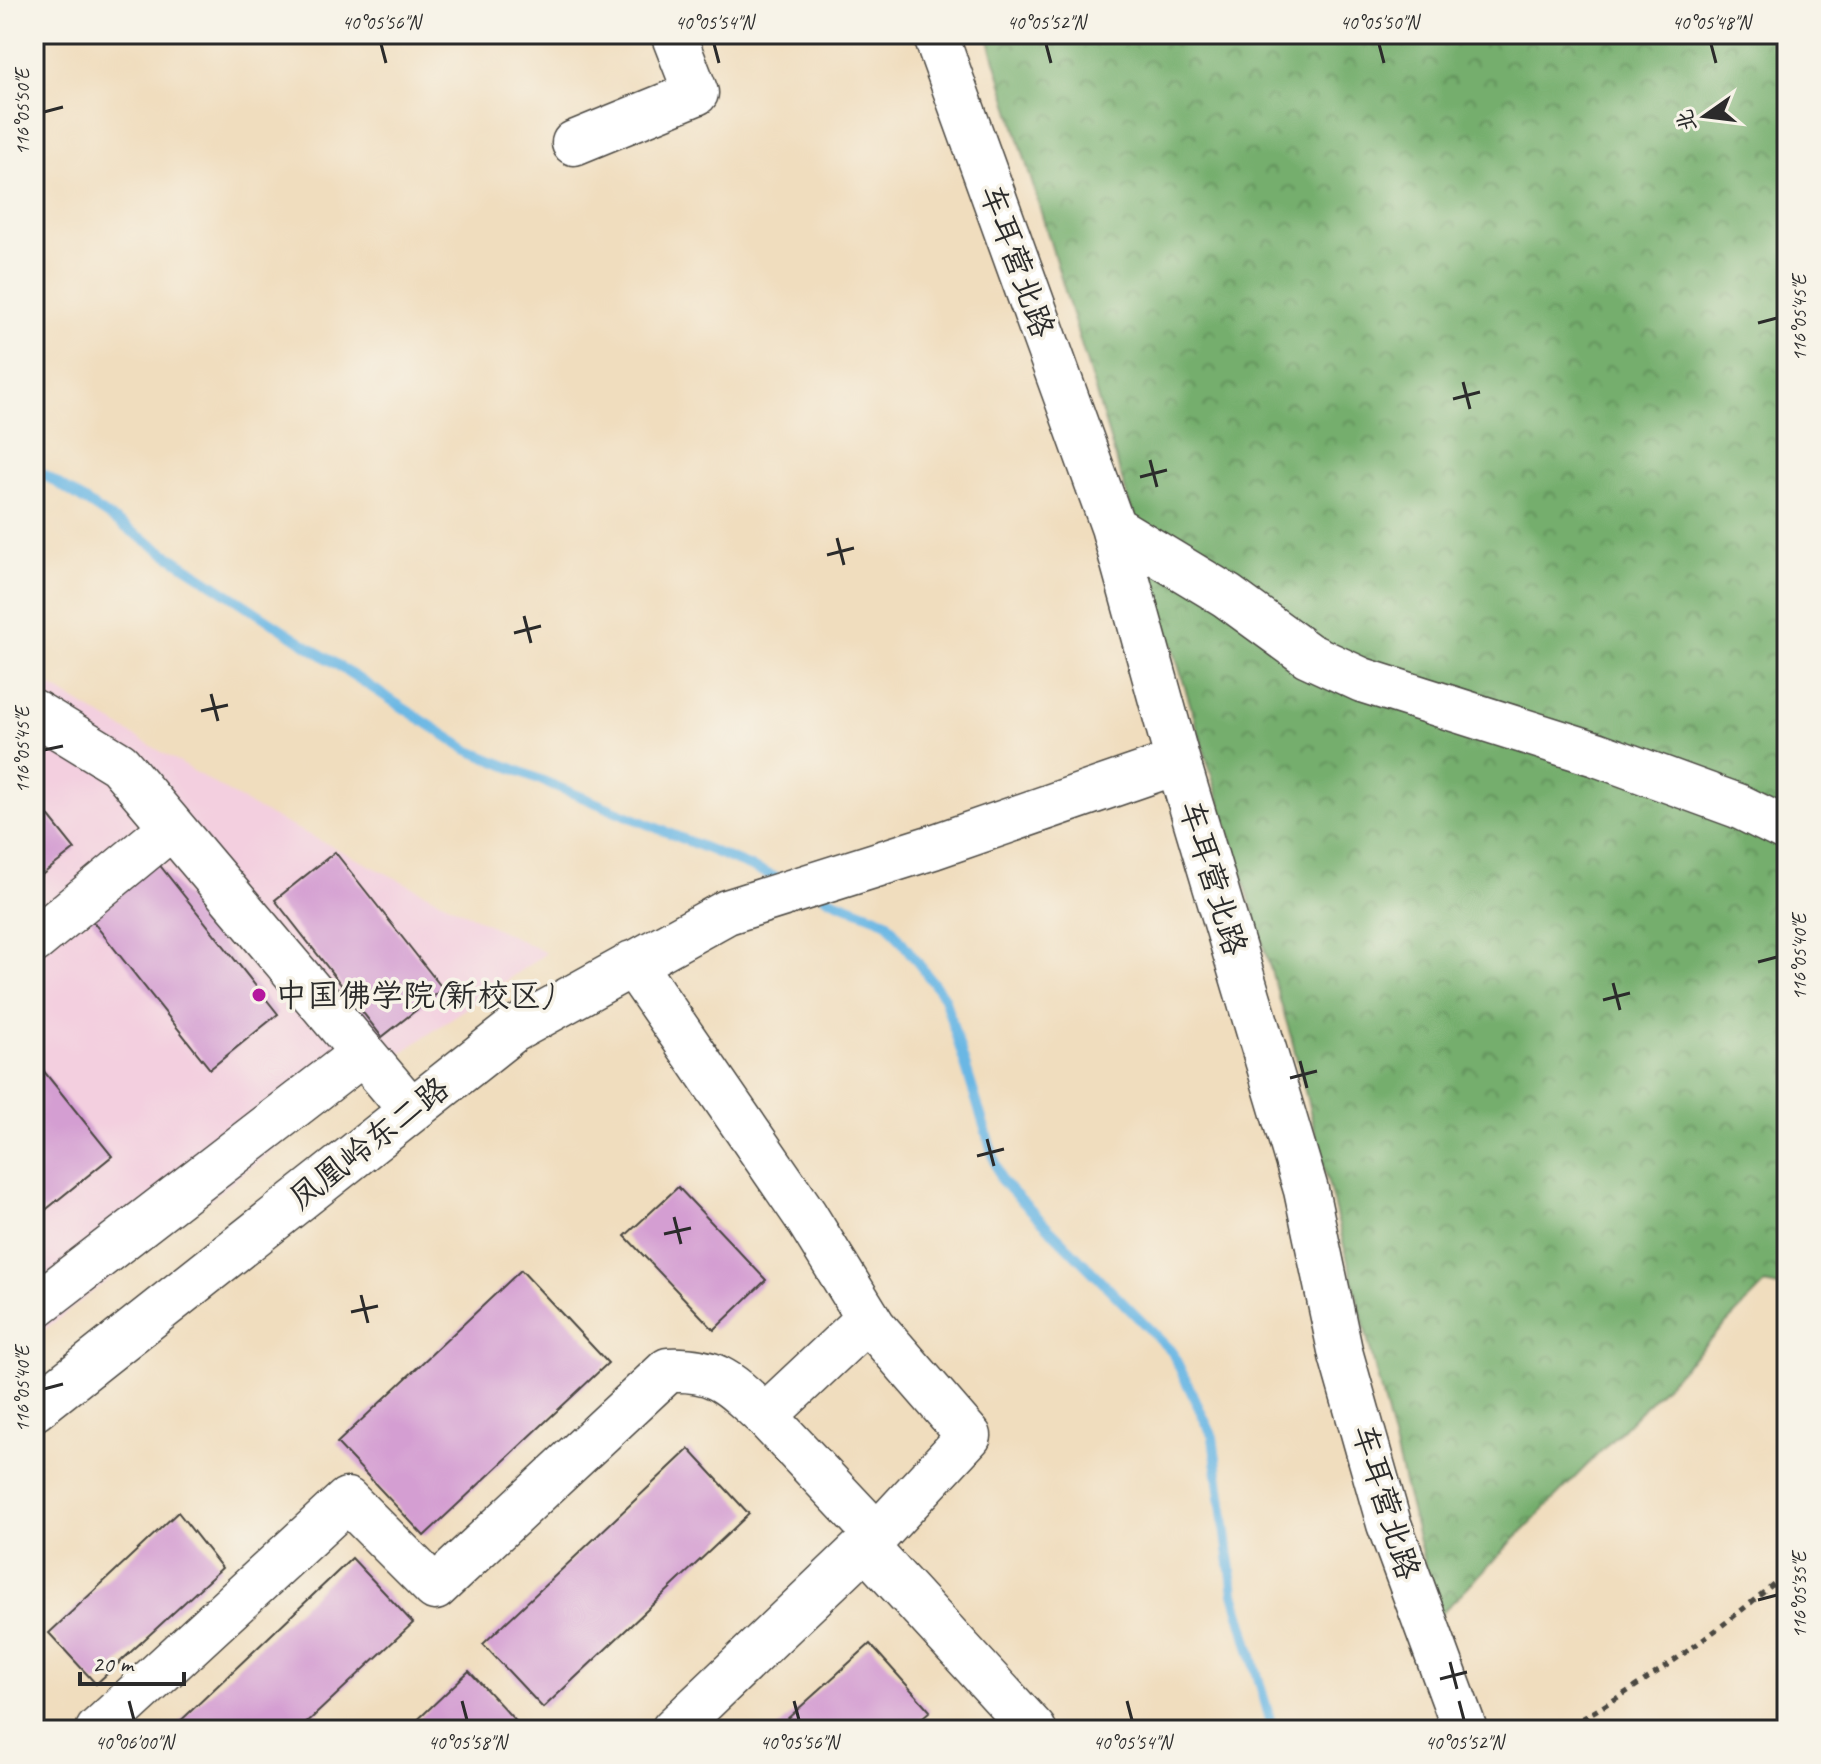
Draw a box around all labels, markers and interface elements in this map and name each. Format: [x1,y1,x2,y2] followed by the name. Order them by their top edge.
[342,10,423,35] text: 40°05'56"N
[675,10,756,35] text: 40°05'54"N
[1007,10,1088,35] text: 40°05'52"N
[1340,10,1421,35] text: 40°05'50"N
[1672,10,1753,35] text: 40°05'48"N
[10,66,35,155] text: 116°05'50"E
[1665,76,1745,156] north arrow
[1670,107,1703,135] text: 北
[970,179,1064,343] street label: 车耳营北路
[1787,272,1812,361] text: 116°05'45"E
[10,704,35,793] text: 116°05'45"E
[1170,795,1256,961] street label: 车耳营北路
[1787,911,1812,1000] text: 116°05'40"E
[275,975,554,1016] place label: 中国佛学院(新校区)
[250,986,268,1004] marker: 中国佛学院(新校区)
[281,1068,457,1218] street label: 凤凰岭东二路
[10,1343,35,1432] text: 116°05'40"E
[1343,1419,1429,1585] street label: 车耳营北路
[1787,1549,1812,1638] text: 116°05'35"E
[80,1636,184,1686] scale bar
[92,1649,135,1679] text: 20 m
[95,1730,176,1755] text: 40°06'00"N
[428,1730,509,1755] text: 40°05'58"N
[760,1730,841,1755] text: 40°05'56"N
[1093,1730,1174,1755] text: 40°05'54"N
[1425,1730,1506,1755] text: 40°05'52"N

